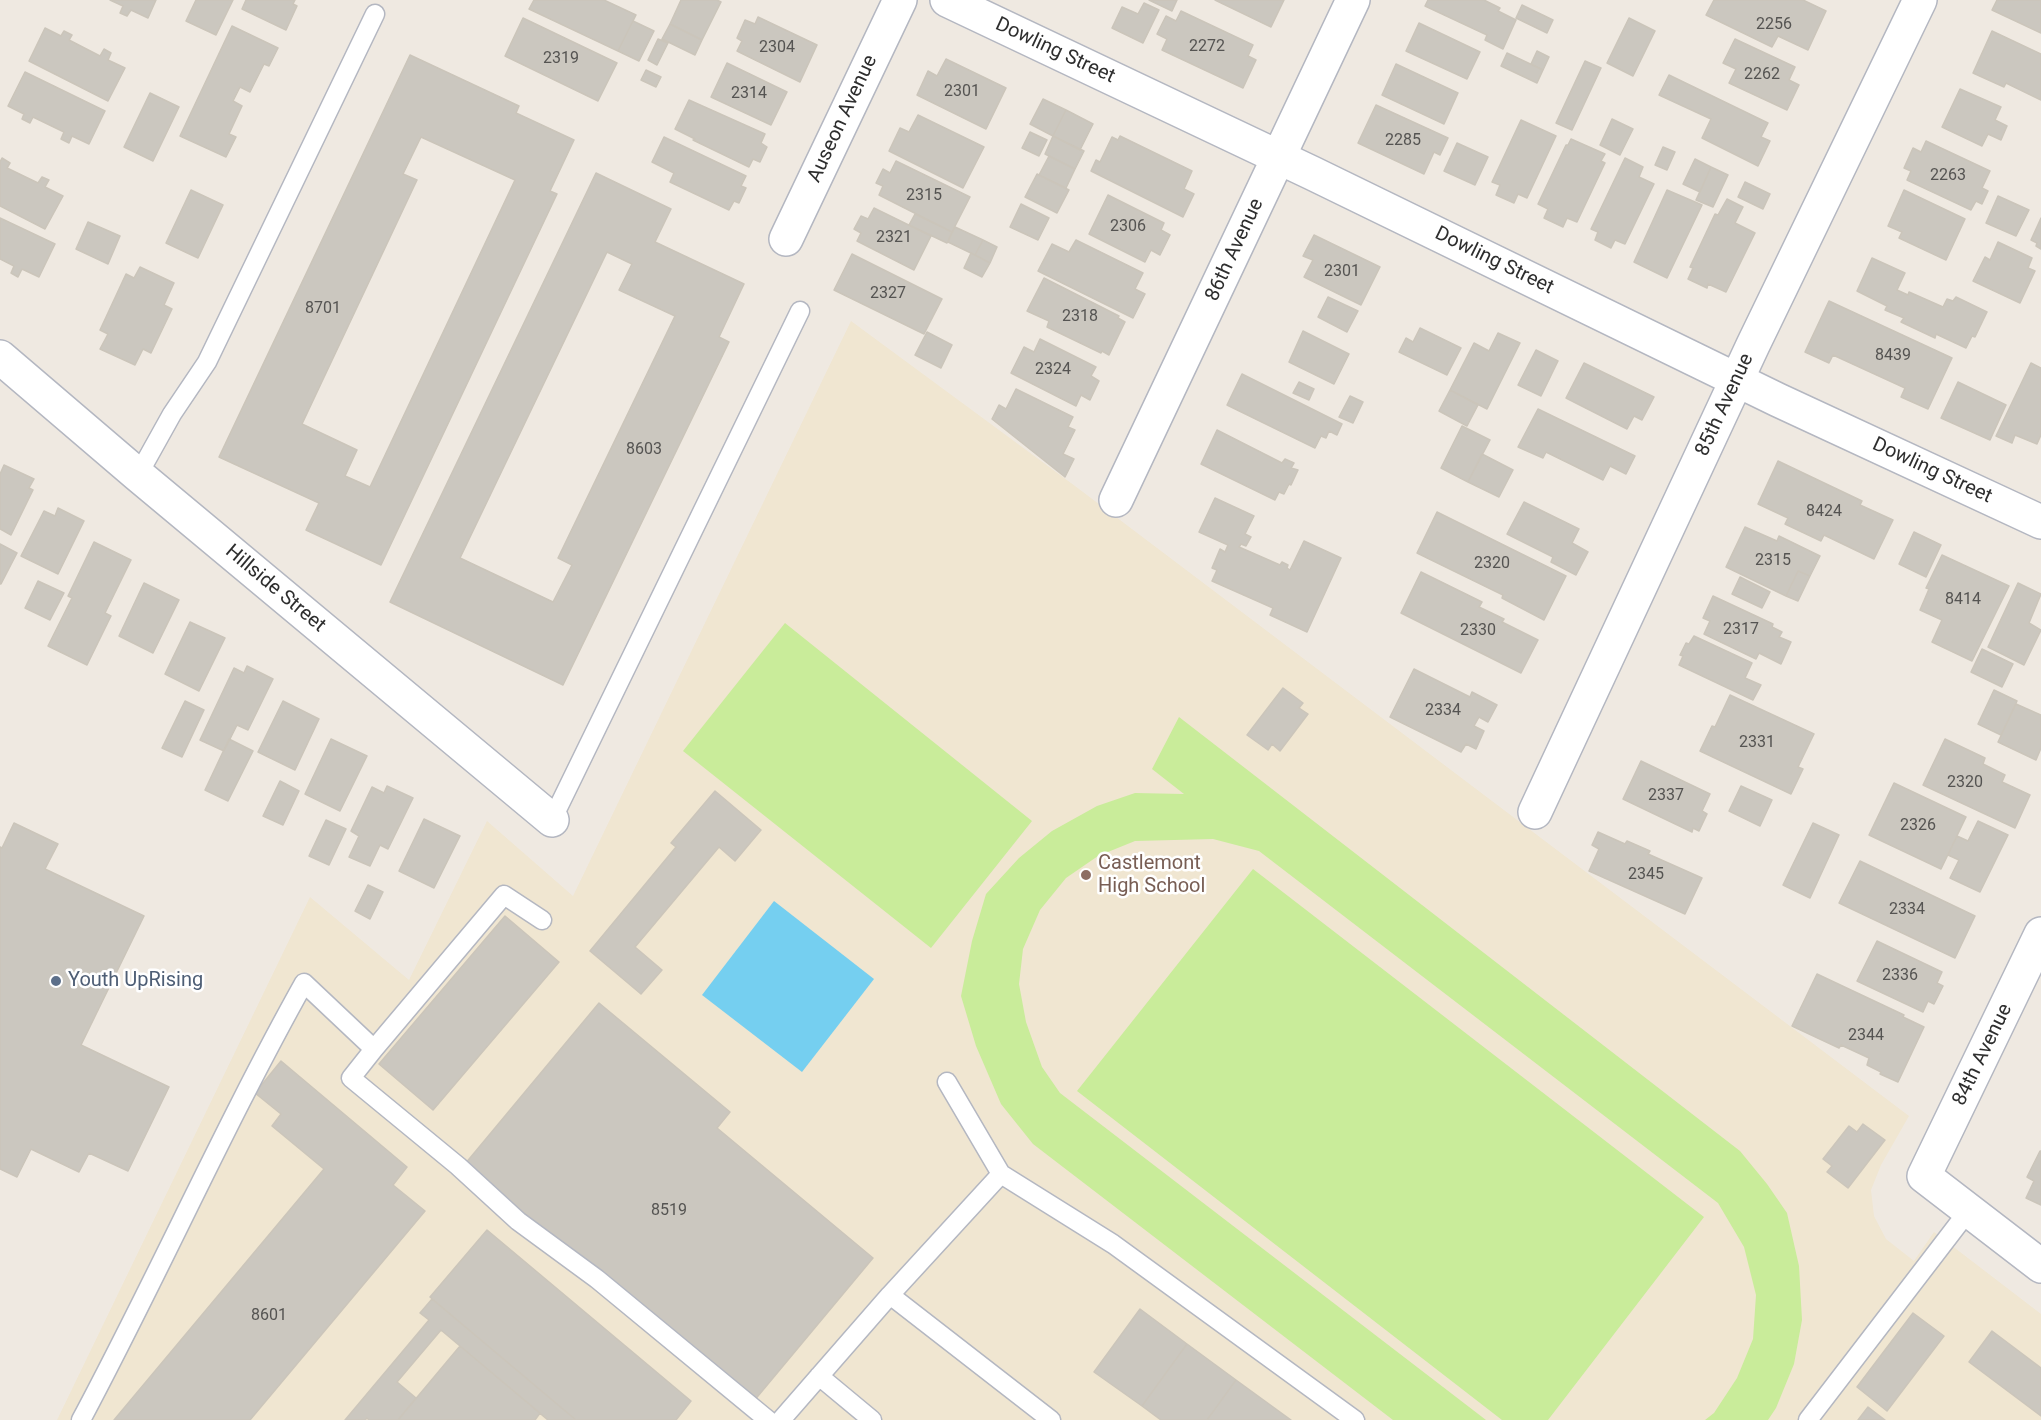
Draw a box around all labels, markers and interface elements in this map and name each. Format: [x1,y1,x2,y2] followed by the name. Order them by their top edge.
[991,13,1119,89] street label: Dowling Street
[1756,15,1792,35] house number: 2256
[1189,37,1225,57] house number: 2272
[759,38,795,58] house number: 2304
[543,49,579,69] house number: 2319
[803,52,883,186] street label: Auseon Avenue
[1744,65,1780,85] house number: 2262
[944,82,980,102] house number: 2301
[731,84,767,104] house number: 2314
[1385,131,1421,151] house number: 2285
[1930,166,1966,186] house number: 2263
[906,186,942,206] house number: 2315
[1201,195,1269,305] street label: 86th Avenue
[1110,217,1146,237] house number: 2306
[1431,222,1557,300] street label: Dowling Street
[876,228,912,248] house number: 2321
[1324,262,1360,282] house number: 2301
[870,284,906,304] house number: 2327
[305,299,341,319] house number: 8701
[1062,307,1098,327] house number: 2318
[1875,346,1911,366] house number: 8439
[1691,350,1759,460] street label: 85th Avenue
[1035,360,1071,380] house number: 2324
[1868,433,1996,509] street label: Dowling Street
[626,440,662,460] house number: 8603
[1806,502,1842,522] house number: 8424
[220,540,330,638] street label: Hillside Street
[1755,551,1791,571] house number: 2315
[1474,554,1510,574] house number: 2320
[1945,590,1981,610] house number: 8414
[1723,620,1759,640] house number: 2317
[1460,621,1496,641] house number: 2330
[1425,701,1461,721] house number: 2334
[1739,733,1775,753] house number: 2331
[1947,773,1983,793] house number: 2320
[1648,786,1684,806] house number: 2337
[1900,816,1936,836] house number: 2326
[1098,852,1205,899] place label: Castlemont High School
[1628,865,1664,885] house number: 2345
[1079,868,1093,882] marker: Castlemont High School
[1889,900,1925,920] house number: 2334
[1882,966,1918,986] house number: 2336
[68,969,203,993] place label: Youth UpRising
[49,974,63,988] marker: Youth UpRising
[1948,1000,2018,1110] street label: 84th Avenue
[1848,1026,1884,1046] house number: 2344
[651,1201,687,1221] house number: 8519
[251,1306,287,1326] house number: 8601

